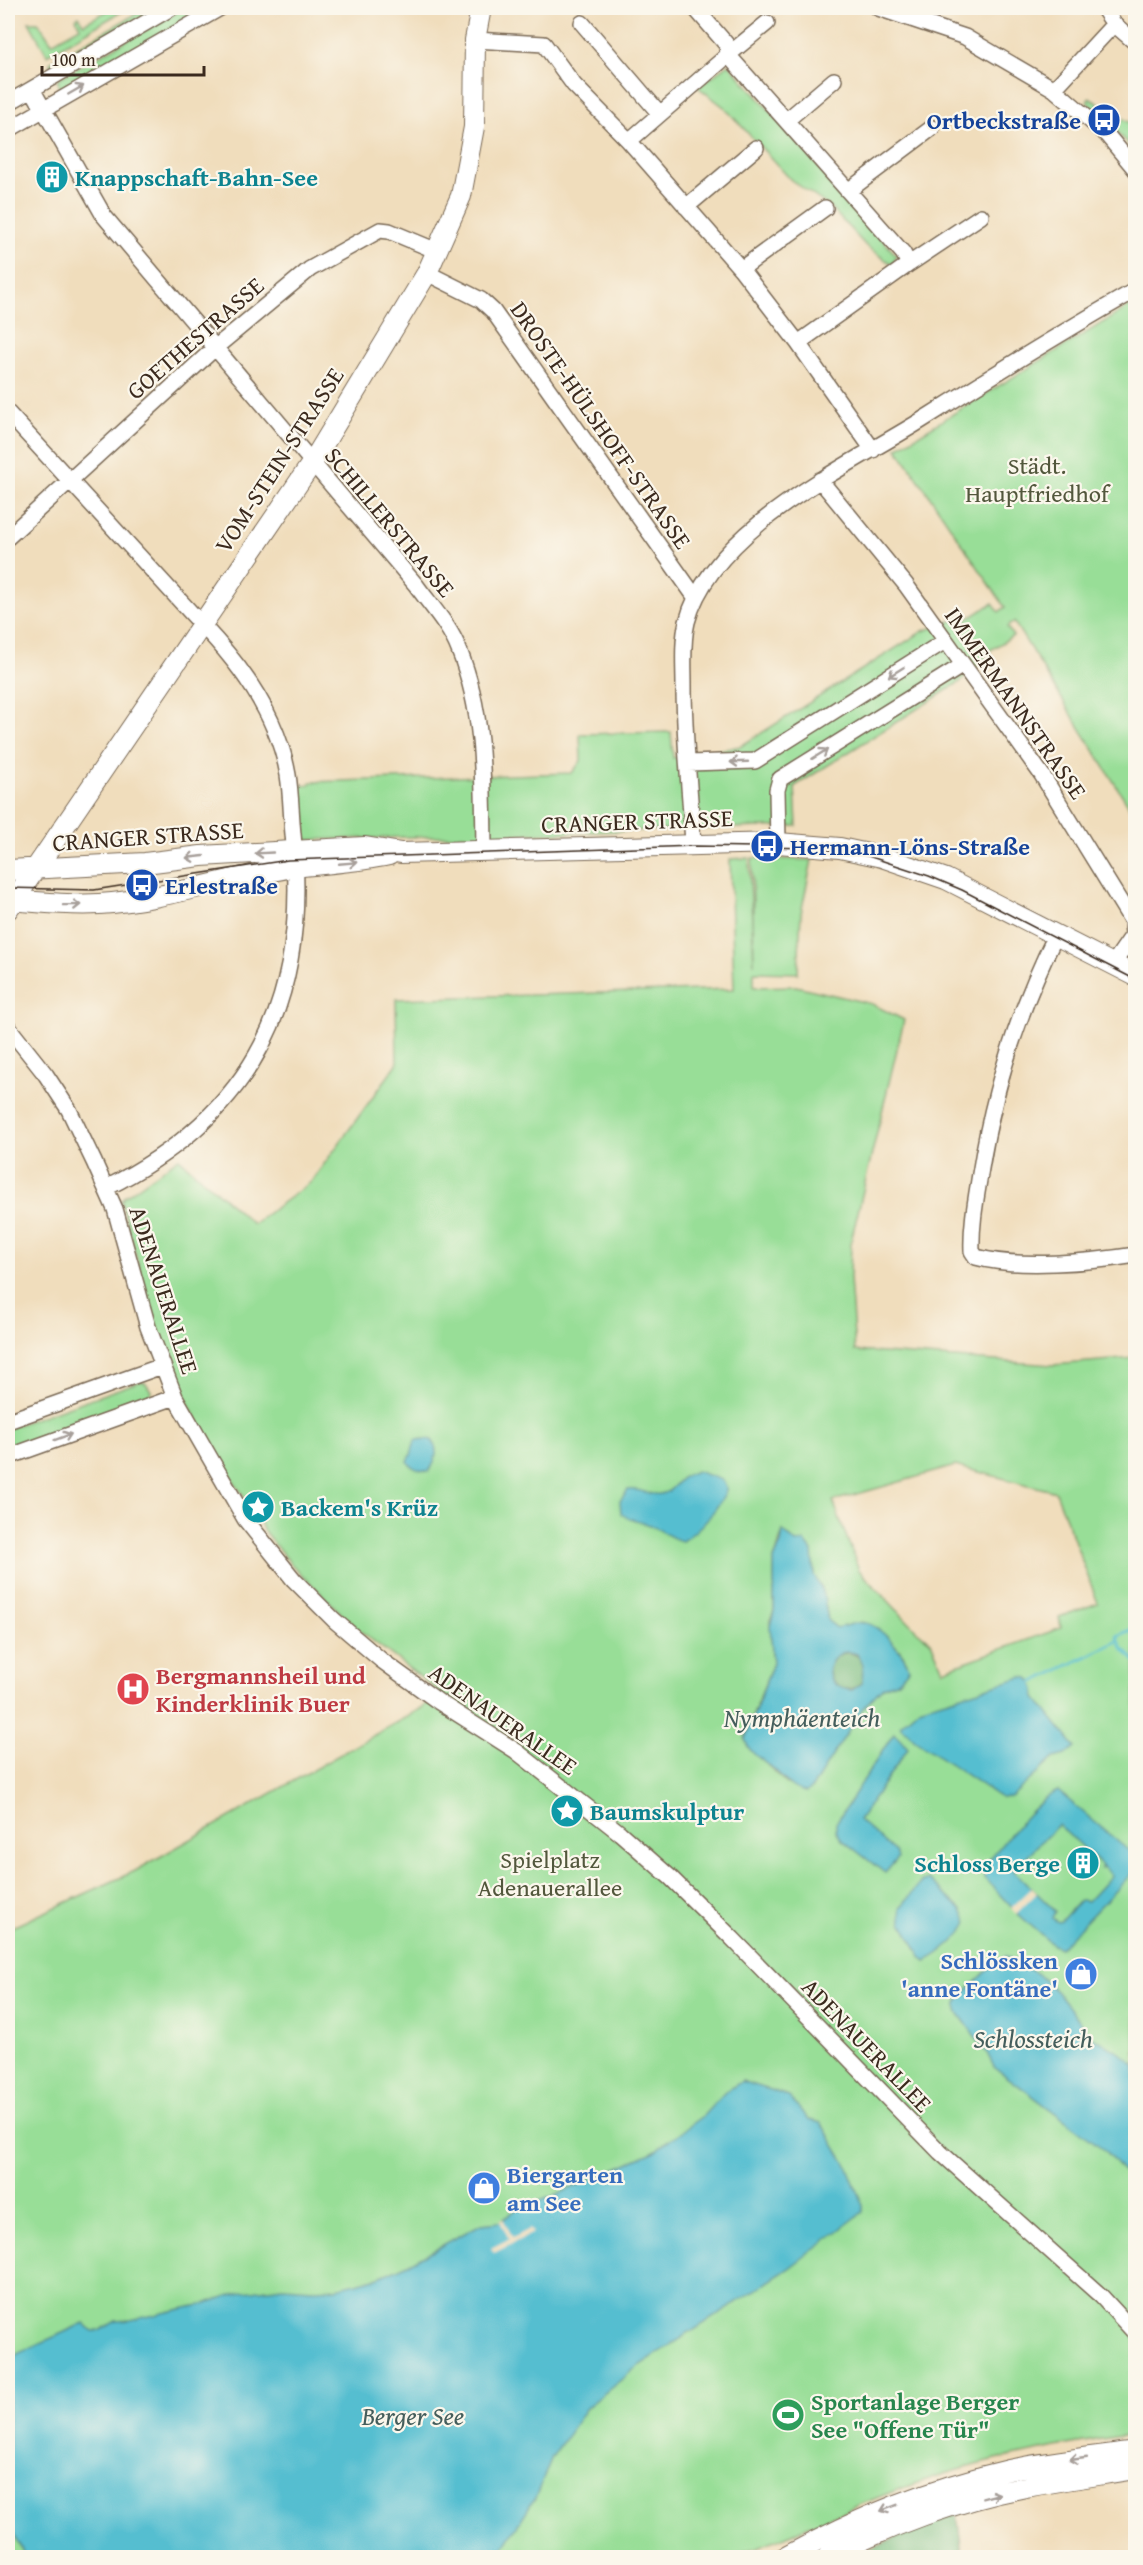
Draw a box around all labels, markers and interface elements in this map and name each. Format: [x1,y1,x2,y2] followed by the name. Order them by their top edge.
[42,39,204,77] scale bar
[51,46,96,73] text: 100 m
[67,84,84,96] one-way arrow
[1086,102,1122,138] bus stop icon: Ortbeckstraße
[927,103,1081,138] place label: Ortbeckstraße
[34,159,70,195] building icon: Knappschaft-Bahn-See
[75,160,318,195] place label: Knappschaft-Bahn-See
[119,269,271,407] street label: GOETHESTRASSE
[502,294,700,556] street label: DROSTE-HÜLSHOFF-STRASSE
[206,360,352,560] street label: VOM-STEIN-STRASSE
[317,439,463,605] street label: SCHILLERSTRASSE
[965,448,1111,511] park label: Städt. Hauptfriedhof
[936,600,1096,806] street label: IMMERMANNSTRASSE
[888,666,905,678] one-way arrow
[811,748,828,760] one-way arrow
[729,756,749,767] one-way arrow
[541,800,733,842] street label: CRANGER STRASSE
[51,812,245,860] street label: CRANGER STRASSE
[749,828,785,864] bus stop icon: Hermann-Löns-Straße
[790,829,1030,864] place label: Hermann-Löns-Straße
[255,847,274,858] one-way arrow
[185,852,205,863] one-way arrow
[338,857,358,868] one-way arrow
[124,867,160,903] bus stop icon: Erlestraße
[165,868,278,903] place label: Erlestraße
[62,899,82,910] one-way arrow
[120,1202,208,1378] street label: ADENAUERALLEE
[53,1431,71,1442] one-way arrow
[240,1489,276,1525] place icon: Backem's Krüz
[281,1490,438,1525] place label: Backem's Krüz
[421,1655,585,1783] street label: ADENAUERALLEE
[156,1658,366,1721] place label: Bergmannsheil und Kinderklinik Buer
[115,1671,151,1707] hospital icon: Bergmannsheil und Kinderklinik Buer
[723,1698,880,1737] water label: Nymphäenteich
[549,1793,585,1829] place icon: Baumskulptur
[590,1794,744,1829] place label: Baumskulptur
[478,1842,622,1905] park label: Spielplatz Adenauerallee
[1065,1845,1101,1881] building icon: Schloss Berge
[914,1846,1060,1881] place label: Schloss Berge
[901,1943,1058,2006] place label: Schlössken 'anne Fontäne'
[1063,1956,1099,1992] shop icon: Schlössken 'anne Fontäne'
[794,1970,940,2120] street label: ADENAUERALLEE
[973,2019,1093,2058] water label: Schlossteich
[507,2157,623,2220] place label: Biergarten am See
[466,2170,502,2206] shop icon: Biergarten am See
[811,2384,1019,2447] place label: Sportanlage Berger See "Offene Tür"
[361,2396,464,2435] water label: Berger See
[770,2397,806,2433] sports icon: Sportanlage Berger See "Offene Tür"
[1068,2454,1088,2465] one-way arrow
[981,2490,1000,2501] one-way arrow
[881,2503,899,2514] one-way arrow

